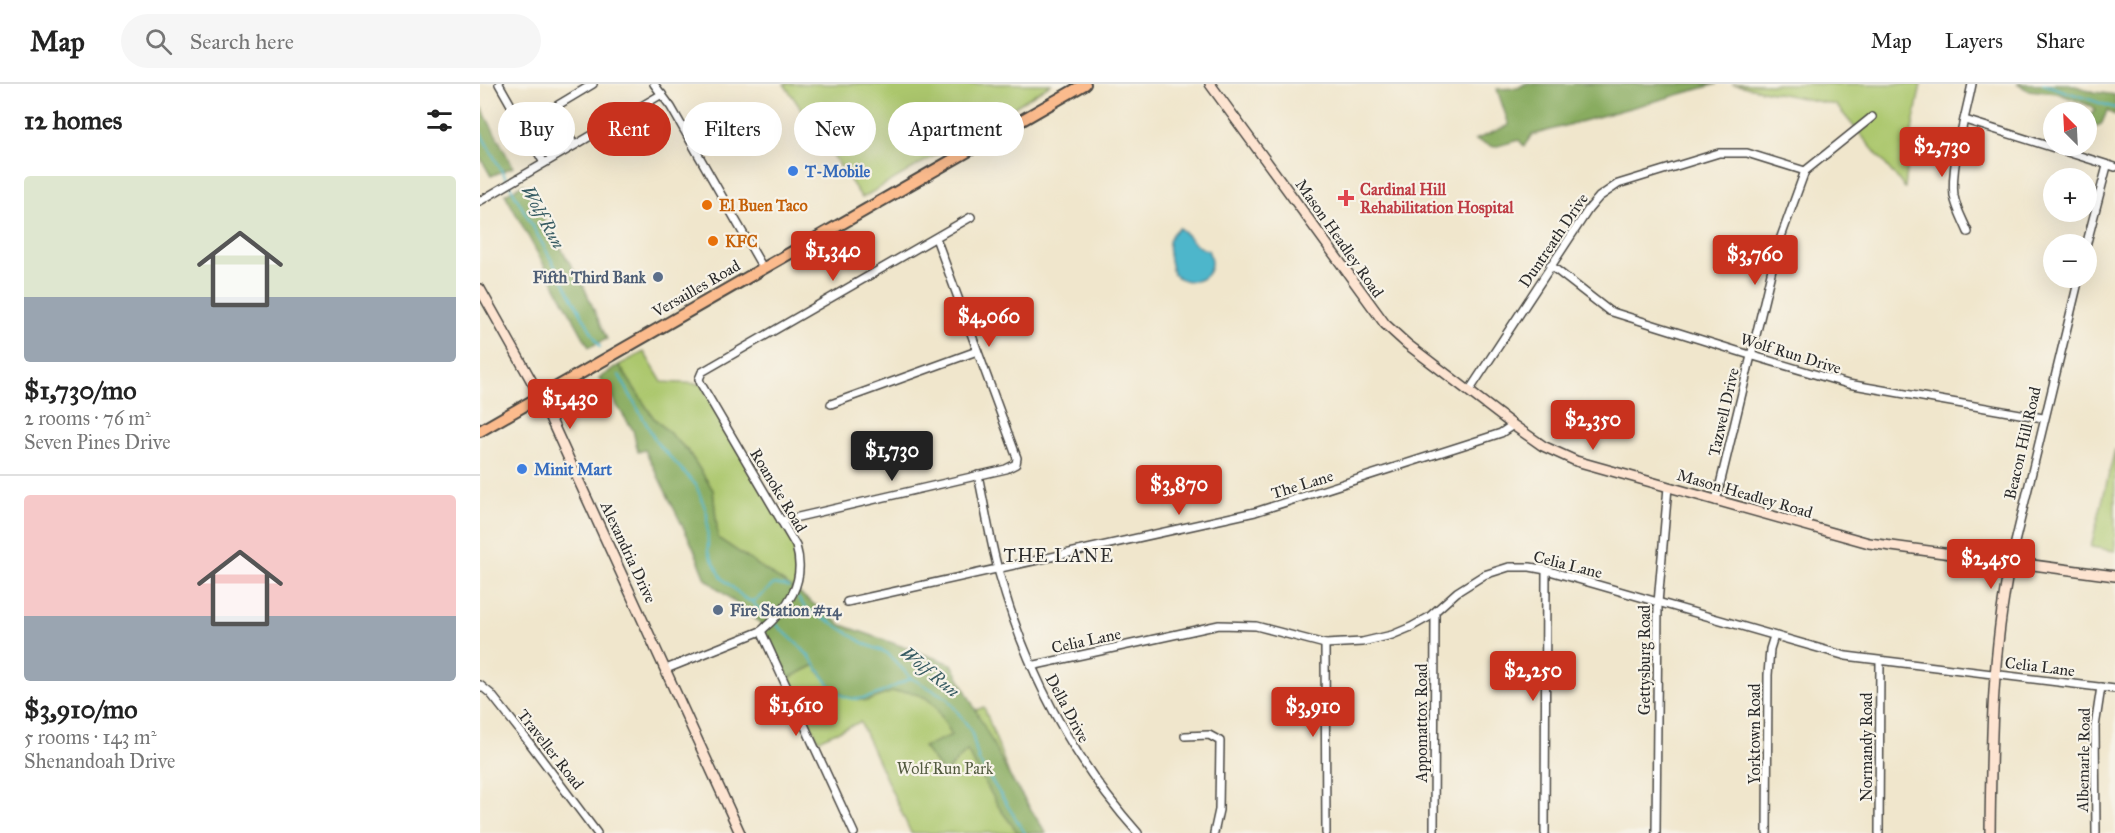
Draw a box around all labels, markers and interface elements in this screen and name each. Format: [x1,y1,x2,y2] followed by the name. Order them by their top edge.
[121,14,541,68] search box
[30,24,85,59] text: Map
[142,25,175,58] icon: search
[190,28,294,55] text: Search here
[1871,28,1912,54] text: Map
[1945,28,2003,54] text: Layers
[2036,28,2085,54] text: Share
[498,102,575,156] chip: Buy
[587,102,671,156] chip: Rent
[683,102,782,156] chip: Filters
[794,102,876,156] chip: New
[888,102,1024,156] chip: Apartment
[2043,102,2097,156] north arrow
[2043,102,2097,288] map controls
[24,104,122,136] text: 12 homes
[423,104,456,137] icon: filters
[1893,127,1991,178] pin: $2,730
[1914,134,1970,158] text: $2,730
[804,162,870,181] place label: T-Mobile
[786,164,800,178] marker: T-Mobile
[2043,168,2097,222] button: +
[1292,175,1388,301] street label: Mason Headley Road
[1360,180,1514,218] place label: Cardinal Hill Rehabilitation Hospital
[517,181,570,253] water label: Wolf Run
[1337,189,1355,207] marker: Cardinal Hill Rehabilitation Hospital
[1515,189,1592,291] street label: Duntreath Drive
[719,196,808,215] place label: El Buen Taco
[700,198,714,212] marker: El Buen Taco
[186,215,294,323] icon: home
[784,231,882,282] pin: $1,340
[725,232,758,251] place label: KFC
[706,234,720,248] marker: KFC
[2043,234,2097,288] button: −
[1706,235,1804,286] pin: $3,760
[805,238,861,262] text: $1,340
[1727,242,1783,266] text: $3,760
[648,256,744,322] street label: Versailles Road
[533,268,647,287] place label: Fifth Third Bank
[651,270,665,284] marker: Fifth Third Bank
[940,297,1038,348] pin: $4,060
[958,304,1020,328] text: $4,060
[1738,329,1844,378] street label: Wolf Run Drive
[1704,366,1743,458] street label: Tazwell Drive
[24,374,137,406] text: $1,730/mo
[521,379,619,430] pin: $1,430
[2000,385,2045,502] street label: Beacon Hill Road
[542,386,598,410] text: $1,430
[1544,400,1642,451] pin: $2,350
[24,406,151,430] text: 2 rooms · 76 m²
[1565,407,1621,431] text: $2,350
[24,430,171,454] text: Seven Pines Drive
[843,431,941,482] pin: $1,730
[865,438,919,462] text: $1,730
[746,445,811,536] street label: Roanoke Road
[534,460,612,479] place label: Minit Mart
[515,462,529,476] marker: Minit Mart
[1130,465,1228,516] pin: $3,870
[1675,465,1815,522] street label: Mason Headley Road
[1269,466,1336,503] street label: The Lane
[1150,472,1208,496] text: $3,870
[596,498,661,606] street label: Alexandria Drive
[186,534,294,642] icon: home
[1942,539,2040,590] pin: $2,450
[1004,545,1114,567] district label: THE LANE
[1961,546,2021,570] text: $2,450
[1531,547,1605,582] street label: Celia Lane
[730,601,842,621] place label: Fire Station #14
[711,603,725,617] marker: Fire Station #14
[1635,605,1655,715] street label: Gettysburg Road
[1050,624,1123,657] street label: Celia Lane
[896,642,964,703] water label: Wolf Run
[1484,651,1582,702] pin: $2,250
[2004,653,2076,680] street label: Celia Lane
[1504,658,1562,682] text: $2,250
[1412,663,1431,784] street label: Appomattox Road
[1042,671,1094,746] street label: Della Drive
[1745,684,1764,784] street label: Yorktown Road
[747,686,845,737] pin: $1,610
[1264,687,1362,738] pin: $3,910
[1857,692,1876,802] street label: Normandy Road
[24,693,138,725] text: $3,910/mo
[769,693,823,717] text: $1,610
[1285,694,1341,718] text: $3,910
[514,706,588,793] street label: Traveller Road
[2073,708,2094,813] street label: Albemarle Road
[24,725,156,749] text: 5 rooms · 143 m²
[24,749,175,773] text: Shenandoah Drive
[897,759,994,778] park label: Wolf Run Park

